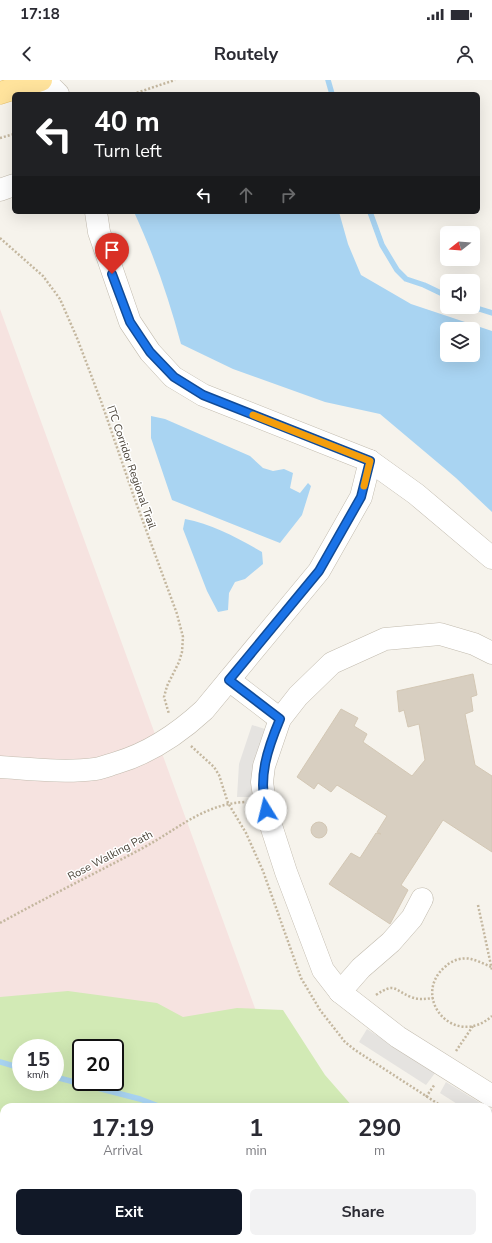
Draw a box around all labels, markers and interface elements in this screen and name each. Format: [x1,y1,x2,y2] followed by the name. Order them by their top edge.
[20,4,60,24] text: 17:18
[214,42,278,66] text: Routely
[16,43,38,65] icon: back
[454,43,476,65] icon: person
[94,103,160,141] text: 40 m
[28,108,80,160] icon: left
[94,139,162,163] text: Turn left
[193,184,215,206] icon: left
[235,184,257,206] icon: ahead
[277,184,299,206] icon: right
[440,226,480,266] north arrow
[440,226,480,362] map controls
[95,233,129,274] pin
[101,239,123,261] icon: arrive
[440,274,480,314] button: sound
[440,322,480,362] button: layers
[103,403,160,532] street label: ITC Corridor Regional Trail
[245,789,287,831] position arrow
[65,827,155,884] street label: Rose Walking Path
[72,1039,124,1091] speed limit sign: 20
[26,1046,50,1073] text: 15
[27,1068,49,1082] text: km/h
[91,1112,154,1144] text: 17:19
[249,1112,263,1144] text: 1
[358,1112,401,1144] text: 290
[103,1142,142,1160] text: Arrival
[245,1142,267,1160] text: min
[374,1142,385,1160] text: m
[16,1189,242,1235] button: Exit
[250,1189,476,1235] button: Share

